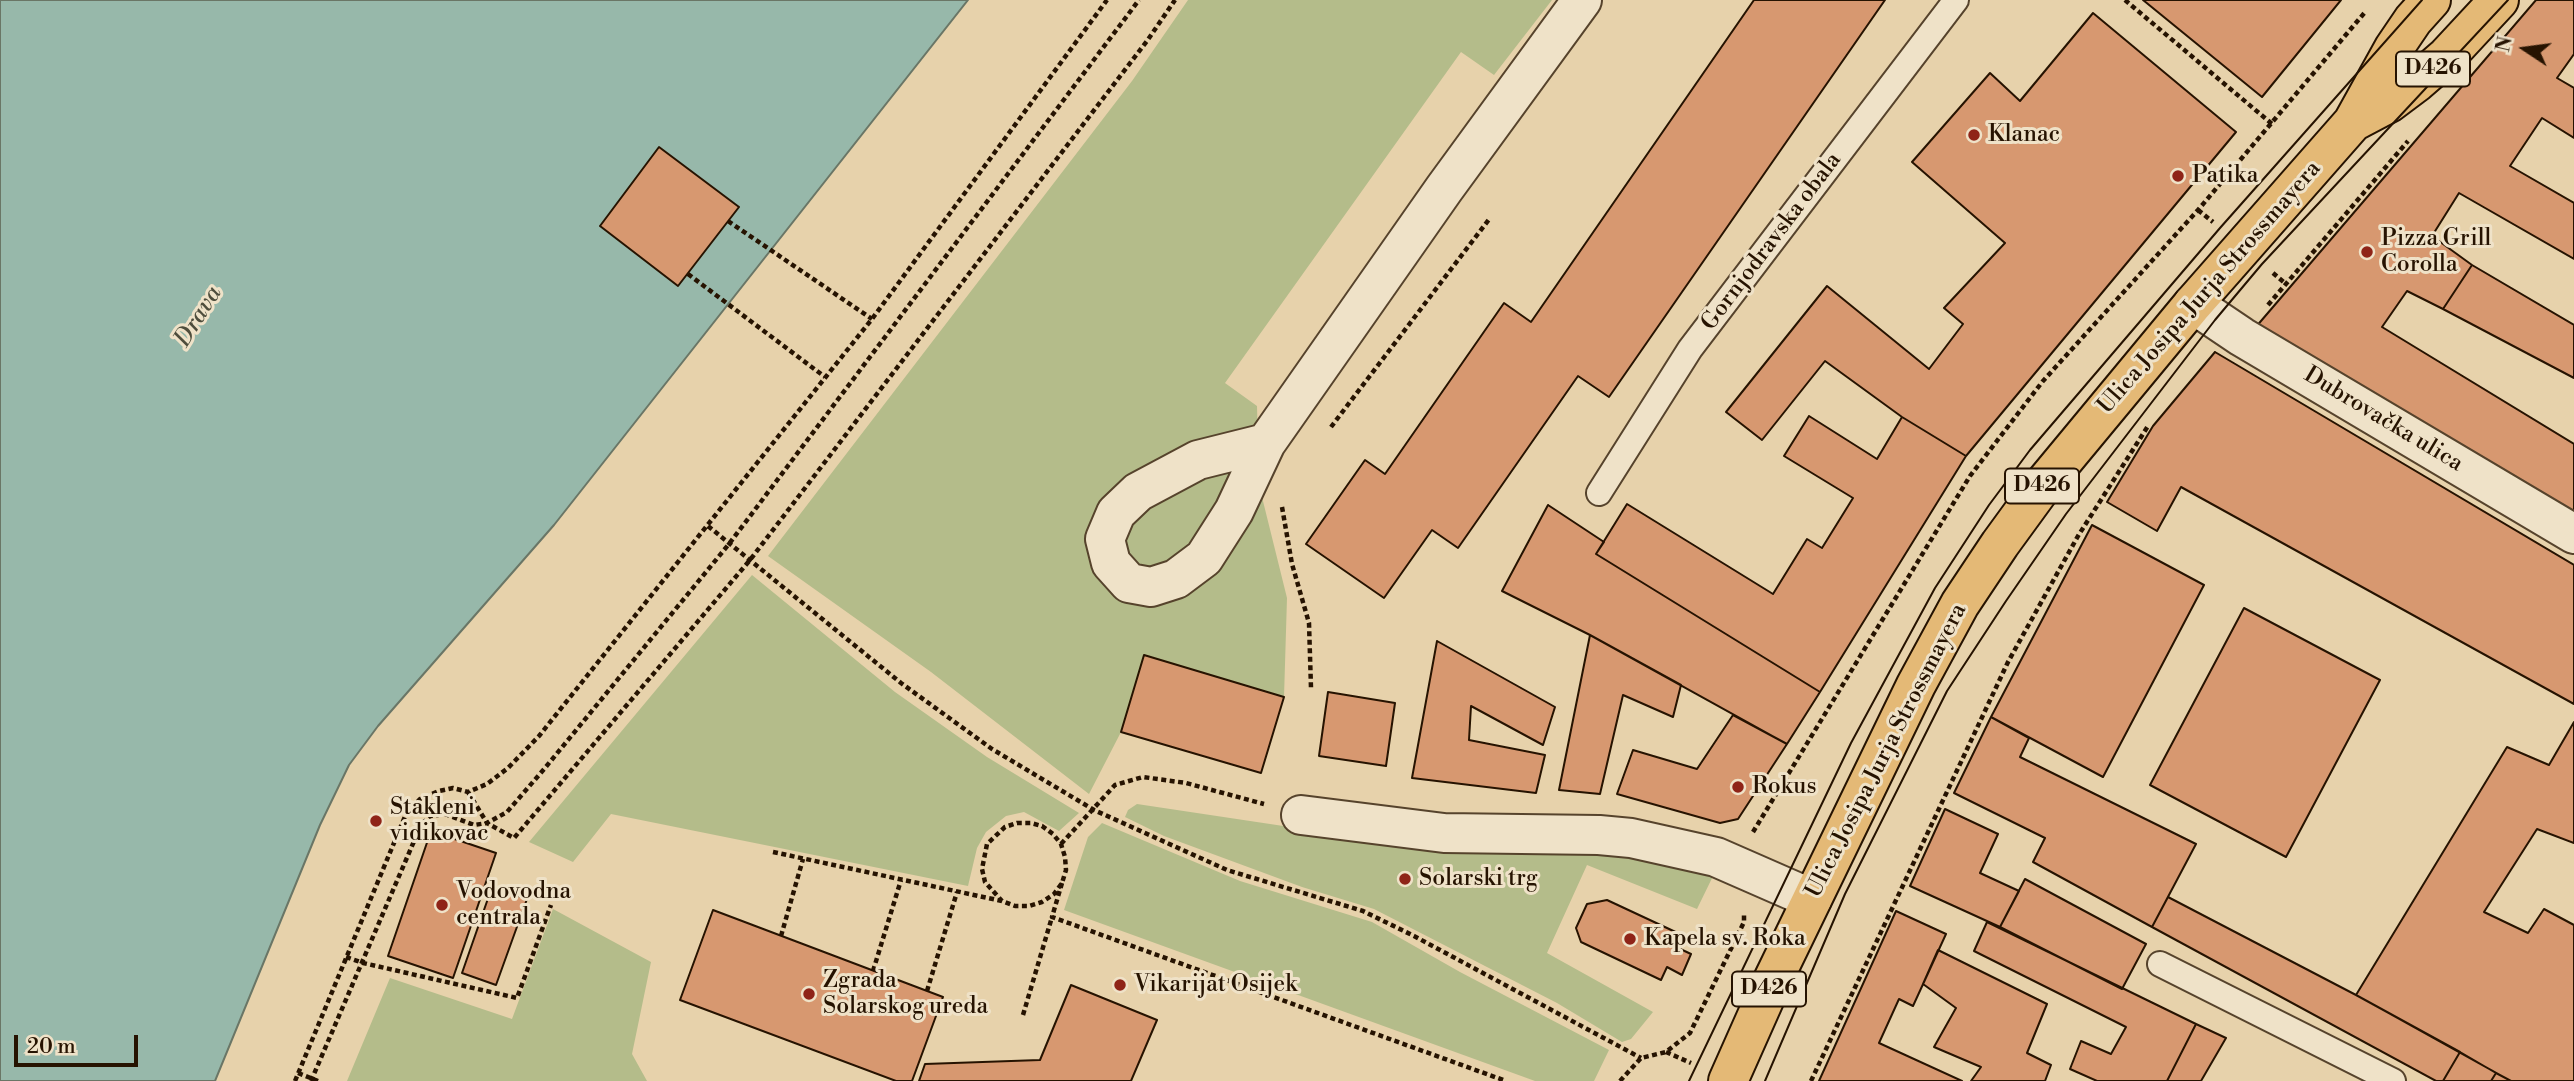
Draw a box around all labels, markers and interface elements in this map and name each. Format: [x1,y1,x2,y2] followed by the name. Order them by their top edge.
[2490,14,2560,84] north arrow
[2491,34,2518,54] text: N
[2396,52,2470,86] road number: D426
[1988,121,2060,149] place label: Klanac
[1966,127,1982,143] marker: Klanac
[1696,148,1848,336] street label: Gornjodravska obala
[2093,156,2327,420] street label: Ulica Josipa Jurja Strossmayera
[2192,162,2258,190] place label: Patika
[2170,168,2186,184] marker: Patika
[2381,225,2491,279] place label: Pizza Grill Corolla
[2359,244,2375,260] marker: Pizza Grill Corolla
[169,281,229,353] water label: Drava
[2298,362,2468,478] street label: Dubrovačka ulica
[2005,468,2079,504] road number: D426
[1801,599,1973,903] street label: Ulica Josipa Jurja Strossmayera
[1752,773,1817,801] place label: Rokus
[1730,779,1746,795] marker: Rokus
[390,794,489,848] place label: Stakleni vidikovac
[368,813,384,829] marker: Stakleni vidikovac
[1419,865,1538,893] place label: Solarski trg
[1397,871,1413,887] marker: Solarski trg
[456,878,571,932] place label: Vodovodna centrala
[434,897,450,913] marker: Vodovodna centrala
[1644,925,1806,953] place label: Kapela sv. Roka
[1622,931,1638,947] marker: Kapela sv. Roka
[823,967,988,1021] place label: Zgrada Solarskog ureda
[1134,971,1297,999] place label: Vikarijat Osijek
[1732,972,1806,1006] road number: D426
[1112,977,1128,993] marker: Vikarijat Osijek
[801,986,817,1002] marker: Zgrada Solarskog ureda
[18,1021,142,1066] scale bar
[27,1034,76,1060] text: 20 m

